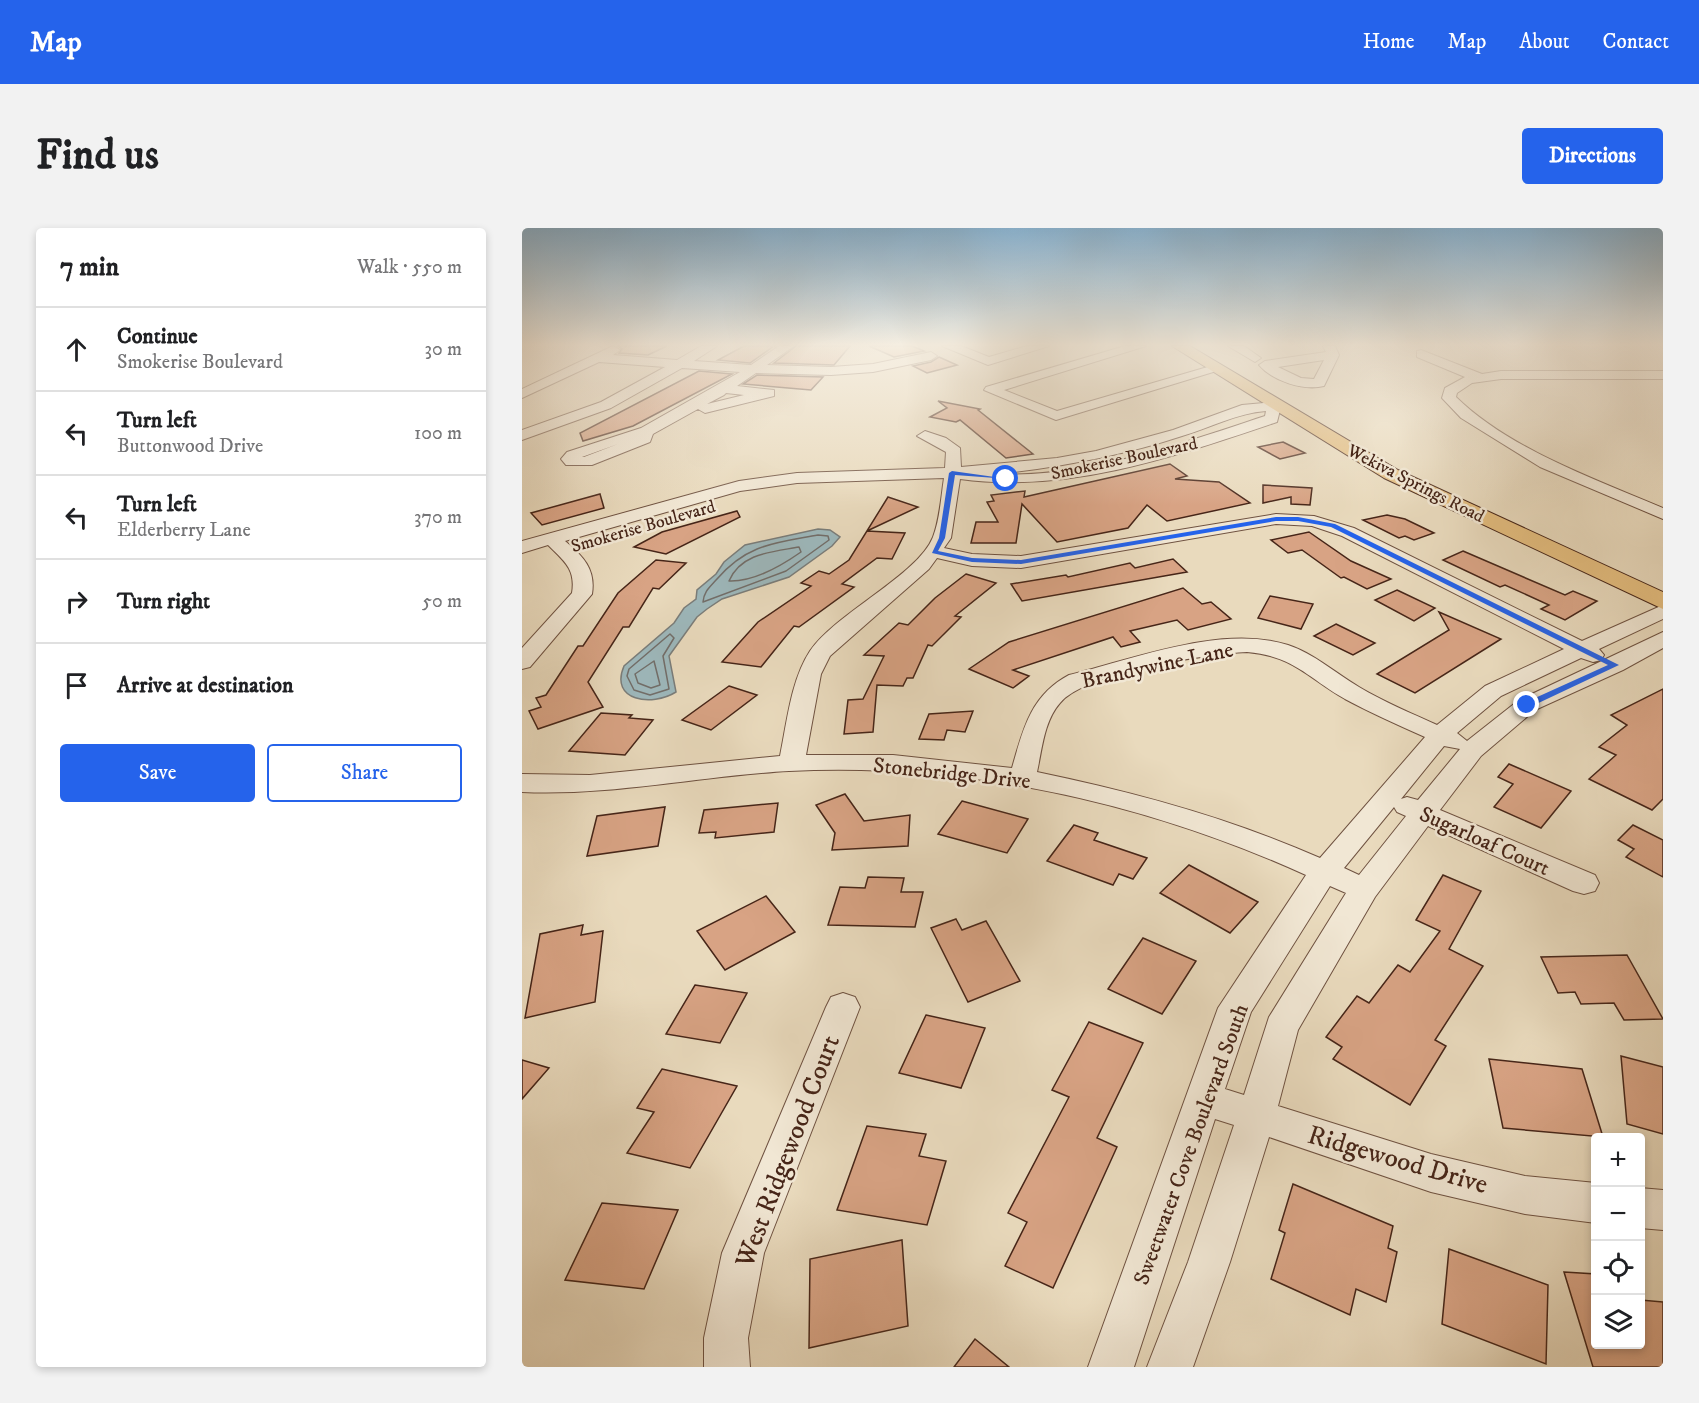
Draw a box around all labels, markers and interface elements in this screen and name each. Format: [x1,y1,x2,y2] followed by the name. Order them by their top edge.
[30,25,82,60] text: Map
[1363,29,1415,55] text: Home
[1448,29,1486,55] text: Map
[1519,29,1570,55] text: About
[1603,29,1669,55] text: Contact
[1522,128,1663,184] button: Directions
[36,130,159,182] text: Find us
[60,251,119,284] text: 7 min
[357,255,462,280] text: Walk · 550 m
[117,323,198,350] text: Continue
[60,333,93,366] icon: ahead
[424,337,462,362] text: 30 m
[117,350,283,375] text: Smokerise Boulevard
[117,407,197,434] text: Turn left
[60,417,93,450] icon: left
[414,421,462,446] text: 100 m
[1049,433,1200,485] street label: Smokerise Boulevard
[117,434,263,459] text: Buttonwood Drive
[1342,439,1488,528] street label: Wekiva Springs Road
[992,465,1018,491] route start
[117,491,197,518] text: Turn left
[568,496,718,558] street label: Smokerise Boulevard
[60,501,93,534] icon: left
[414,505,462,530] text: 370 m
[117,518,251,543] text: Elderberry Lane
[60,585,93,618] icon: right
[117,588,210,615] text: Turn right
[422,589,462,614] text: 50 m
[1079,636,1236,695] street label: Brandywine Lane
[60,669,93,702] icon: arrive
[117,672,294,699] text: Arrive at destination
[1513,691,1539,717] route end
[60,744,255,802] button: Save
[267,744,462,802] button: Share
[872,752,1032,795] street label: Stonebridge Drive
[1415,801,1554,882] street label: Sugarloaf Court
[1128,1000,1255,1289] street label: Sweetwater Cove Boulevard South
[728,1030,848,1273] street label: West Ridgewood Court
[1304,1118,1492,1202] street label: Ridgewood Drive
[1591,1133,1645,1349] map controls
[1591,1133,1645,1187] button: +
[1591,1187,1645,1241] button: −
[1591,1241,1645,1295] button: locate
[1591,1295,1645,1349] button: layers

